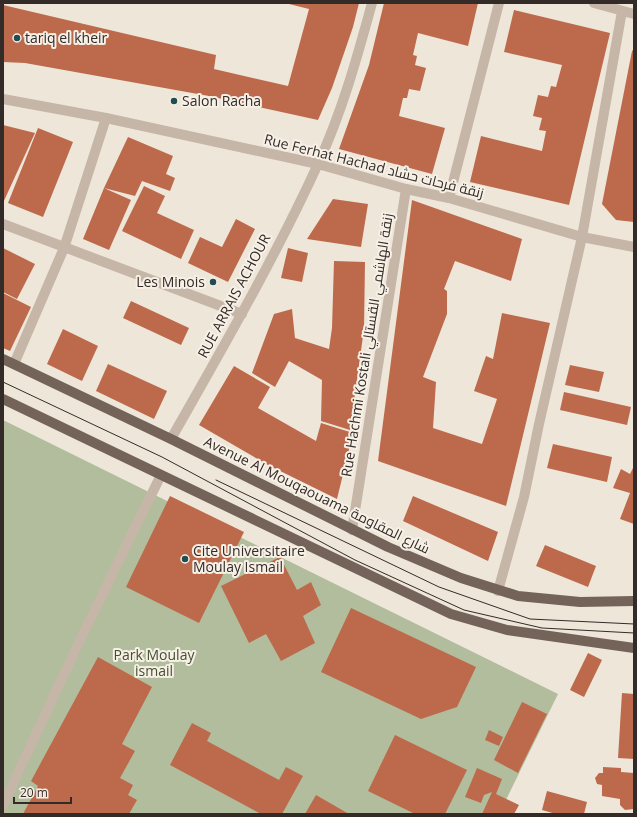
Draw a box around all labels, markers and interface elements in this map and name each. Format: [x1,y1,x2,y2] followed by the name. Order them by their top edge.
[25,28,108,47] place label: tariq el kheir
[12,33,22,43] marker: tariq el kheir
[182,91,261,110] place label: Salon Racha
[169,96,179,106] marker: Salon Racha
[262,129,486,202] street label: Rue Ferhat Hachad زنقة فرحات حشاد
[336,212,400,479] street label: Rue Hachmi Kostali زنقة الهاشمي القستالي
[193,230,275,361] street label: RUE ARRAIS ACHOUR
[136,272,205,291] place label: Les Minois
[208,277,218,287] marker: Les Minois
[201,431,433,558] street label: Avenue Al Mouqaouama شارع المقاومة
[193,541,305,576] place label: Cite Universitaire Moulay Ismail
[180,554,190,564] marker: Cite Universitaire Moulay Ismail
[114,645,195,680] park label: Park Moulay ismail
[14,779,71,805] scale bar
[20,784,48,801] text: 20 m

